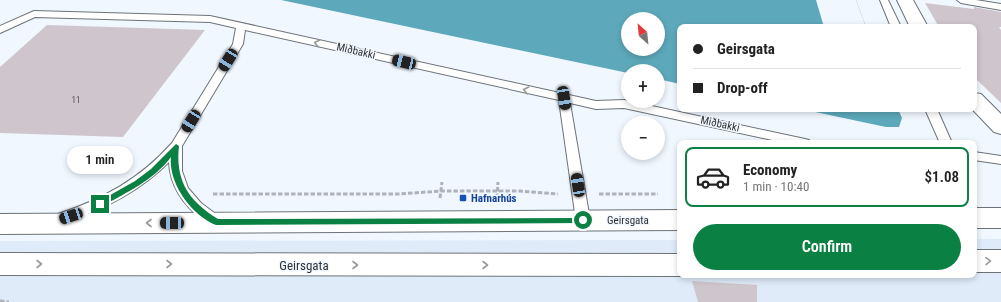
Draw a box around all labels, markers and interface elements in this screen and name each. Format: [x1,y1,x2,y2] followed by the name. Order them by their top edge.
[621,12,665,56] north arrow
[621,12,665,160] map controls
[314,39,320,47] one-way arrow
[335,40,377,62] street label: Miðbakki
[717,40,775,58] text: Geirsgata
[217,47,239,73] car
[391,53,417,71] car
[621,64,665,108] button: +
[717,79,768,97] text: Drop-off
[556,85,572,111] car
[523,86,529,94] one-way arrow
[72,95,80,105] house number: 11
[180,108,202,134] car
[699,114,741,134] street label: Miðbakki
[621,116,665,160] button: −
[67,146,133,174] callout: 1 min
[86,152,114,167] text: 1 min
[695,159,731,195] icon: car
[743,161,797,179] text: Economy
[925,168,959,186] text: $1.08
[570,172,586,198] car
[743,179,809,194] text: 1 min · 10:40
[471,192,517,205] place label: Hafnarhús
[458,193,468,203] marker: Hafnarhús
[91,195,109,213] route end
[58,207,84,225] car
[574,211,592,229] route start
[607,214,649,227] street label: Geirsgata
[160,217,184,229] car
[146,219,152,227] one-way arrow
[693,224,961,270] button: Confirm
[985,257,991,265] one-way arrow
[279,258,329,273] street label: Geirsgata
[36,260,42,268] one-way arrow
[166,260,172,268] one-way arrow
[352,261,358,269] one-way arrow
[482,261,488,269] one-way arrow

